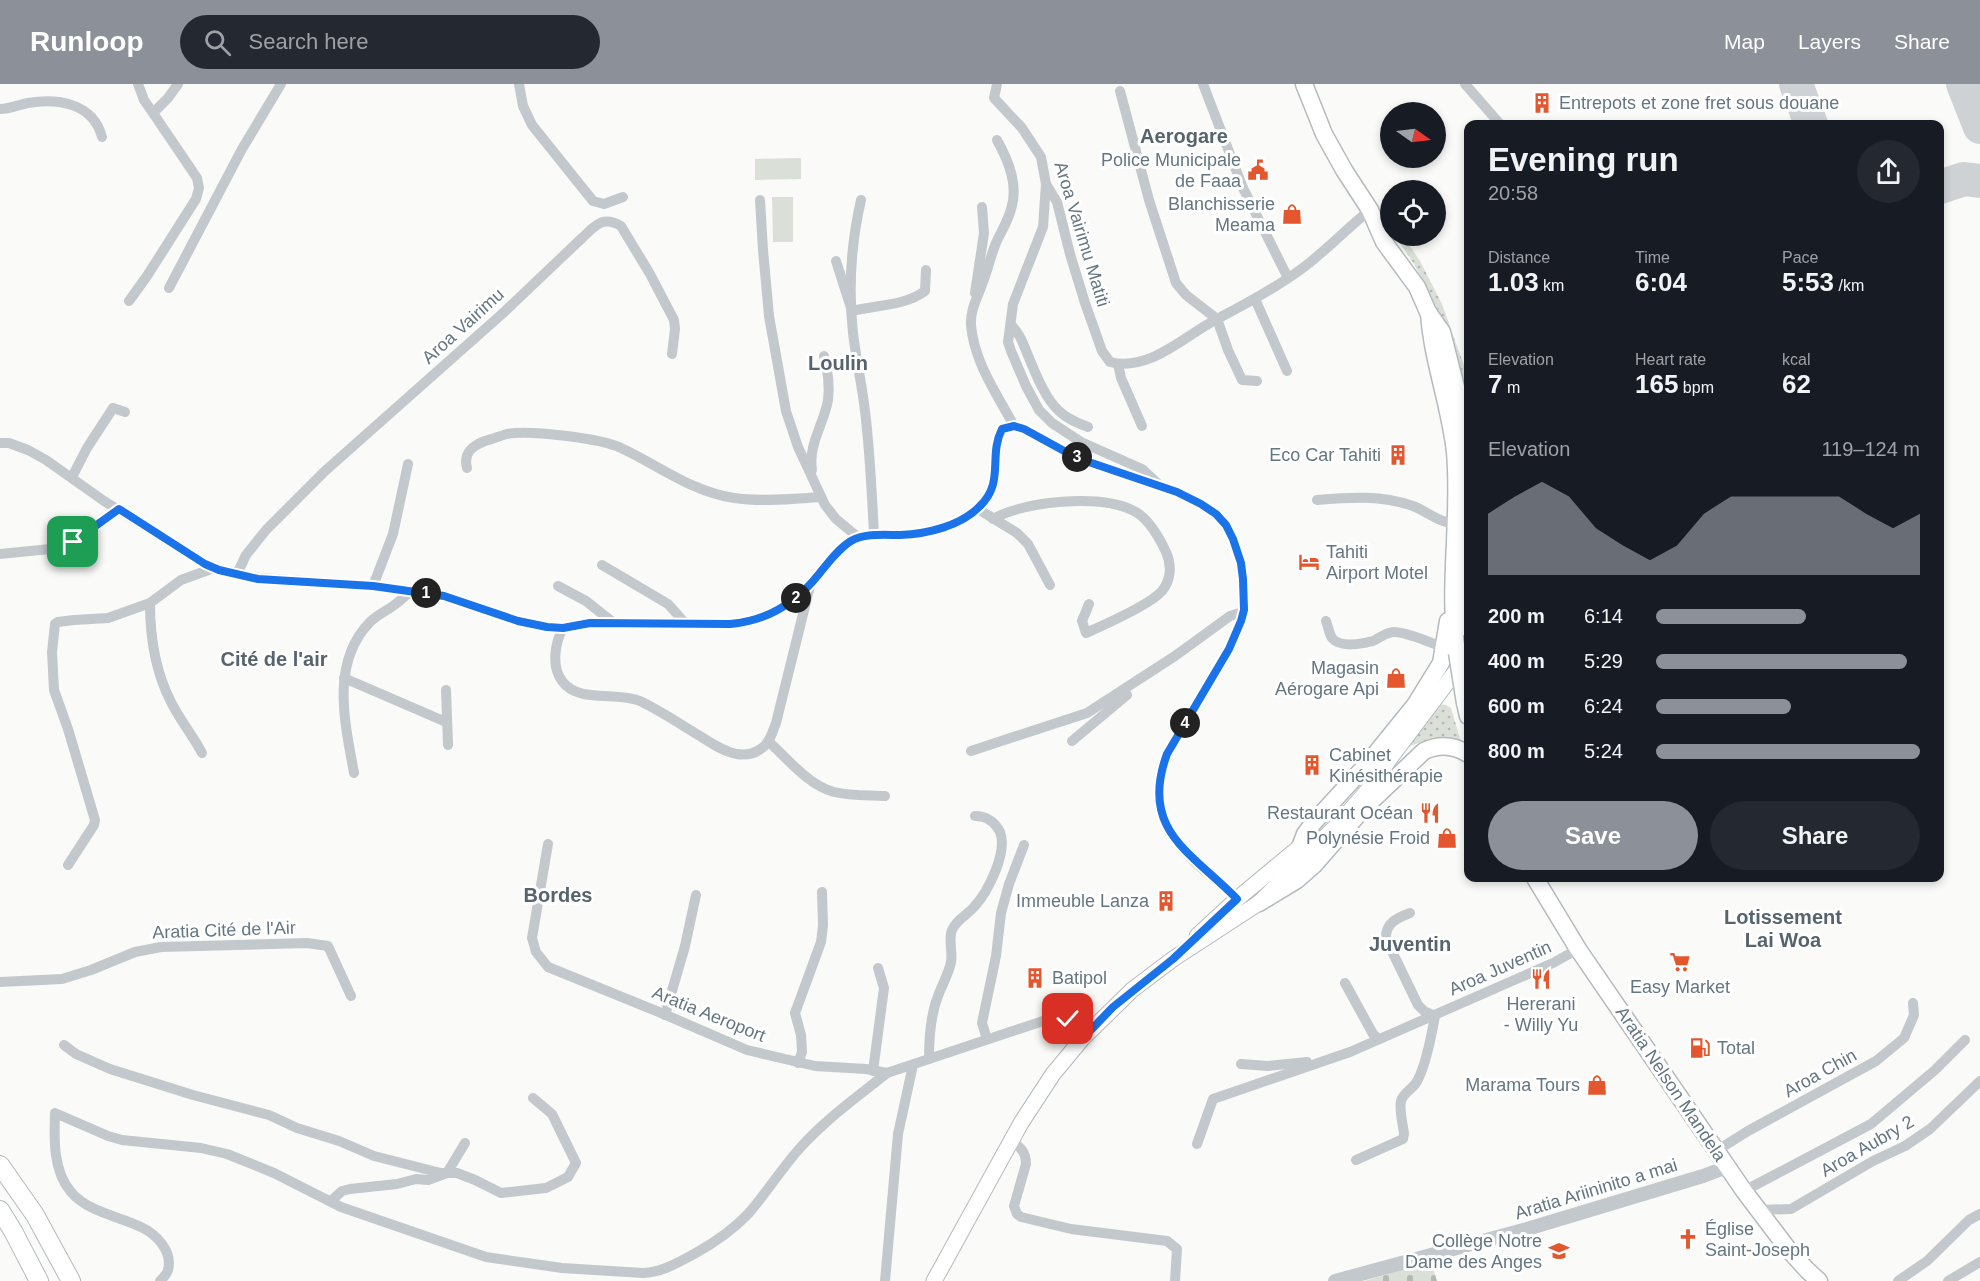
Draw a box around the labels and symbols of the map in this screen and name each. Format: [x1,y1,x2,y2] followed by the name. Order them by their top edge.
[1530,91,1554,115] building icon: Entrepots et zone fret sous douane
[1559,93,1839,113] place label: Entrepots et zone fret sous douane
[1380,102,1446,168] north arrow
[1140,125,1228,147] district label: Aerogare
[1101,150,1242,191] place label: Police Municipale de Faaa
[1246,158,1270,182] public building icon: Police Municipale de Faaa
[1050,159,1114,309] street label: Aroa Vairimu Matiti
[1168,194,1276,235] place label: Blanchisserie Meama
[1280,202,1304,226] shop icon: Blanchisserie Meama
[418,284,508,368] street label: Aroa Vairimu
[808,352,868,374] district label: Loulin
[1062,442,1092,472] pin: 3
[1386,443,1410,467] building icon: Eco Car Tahiti
[1269,445,1381,465] place label: Eco Car Tahiti
[47,516,98,567] pin
[1326,542,1428,583] place label: Tahiti Airport Motel
[1297,550,1321,574] hotel icon: Tahiti Airport Motel
[411,578,441,608] pin: 1
[781,583,811,613] pin: 2
[220,648,328,670] district label: Cité de l'air
[1275,658,1379,699] place label: Magasin Aérogare Api
[1384,666,1408,690] shop icon: Magasin Aérogare Api
[1170,708,1200,738] pin: 4
[1329,745,1443,786] place label: Cabinet Kinésithérapie
[1300,753,1324,777] building icon: Cabinet Kinésithérapie
[1418,801,1442,825] restaurant icon: Restaurant Océan
[1267,803,1413,823] place label: Restaurant Océan
[1435,826,1459,850] shop icon: Polynésie Froid
[1306,828,1430,848] place label: Polynésie Froid
[524,884,592,906] district label: Bordes
[1154,889,1178,913] building icon: Immeuble Lanza
[1016,891,1150,911] place label: Immeuble Lanza
[1724,906,1842,951] district label: Lotissement Lai Woa
[152,918,296,942] street label: Aratia Cité de l'Air
[1369,933,1451,955] district label: Juventin
[1446,936,1554,1000] street label: Aroa Juventin
[1668,950,1692,974] supermarket icon: Easy Market
[1023,966,1047,990] building icon: Batipol
[1529,967,1553,991] restaurant icon: Hererani - Willy Yu
[1052,968,1107,988] place label: Batipol
[1630,977,1730,997] place label: Easy Market
[650,982,768,1046] street label: Aratia Aeroport
[1042,993,1093,1044] pin
[1504,994,1578,1035] place label: Hererani - Willy Yu
[1612,1003,1731,1166] street label: Aratia Nelson Mandela
[1688,1036,1712,1060] fuel station icon: Total
[1717,1038,1755,1058] place label: Total
[1780,1045,1860,1101] street label: Aroa Chin
[1585,1073,1609,1097] shop icon: Marama Tours
[1465,1075,1580,1095] place label: Marama Tours
[1817,1111,1917,1181] street label: Aroa Aubry 2
[1512,1155,1680,1223] street label: Aratia Ariininito a mai
[1705,1219,1810,1260] place label: Église Saint-Joseph
[1676,1227,1700,1251] church icon: Église Saint-Joseph
[1405,1231,1542,1272] place label: Collège Notre Dame des Anges
[1547,1239,1571,1263] school or university icon: Collège Notre Dame des Anges

